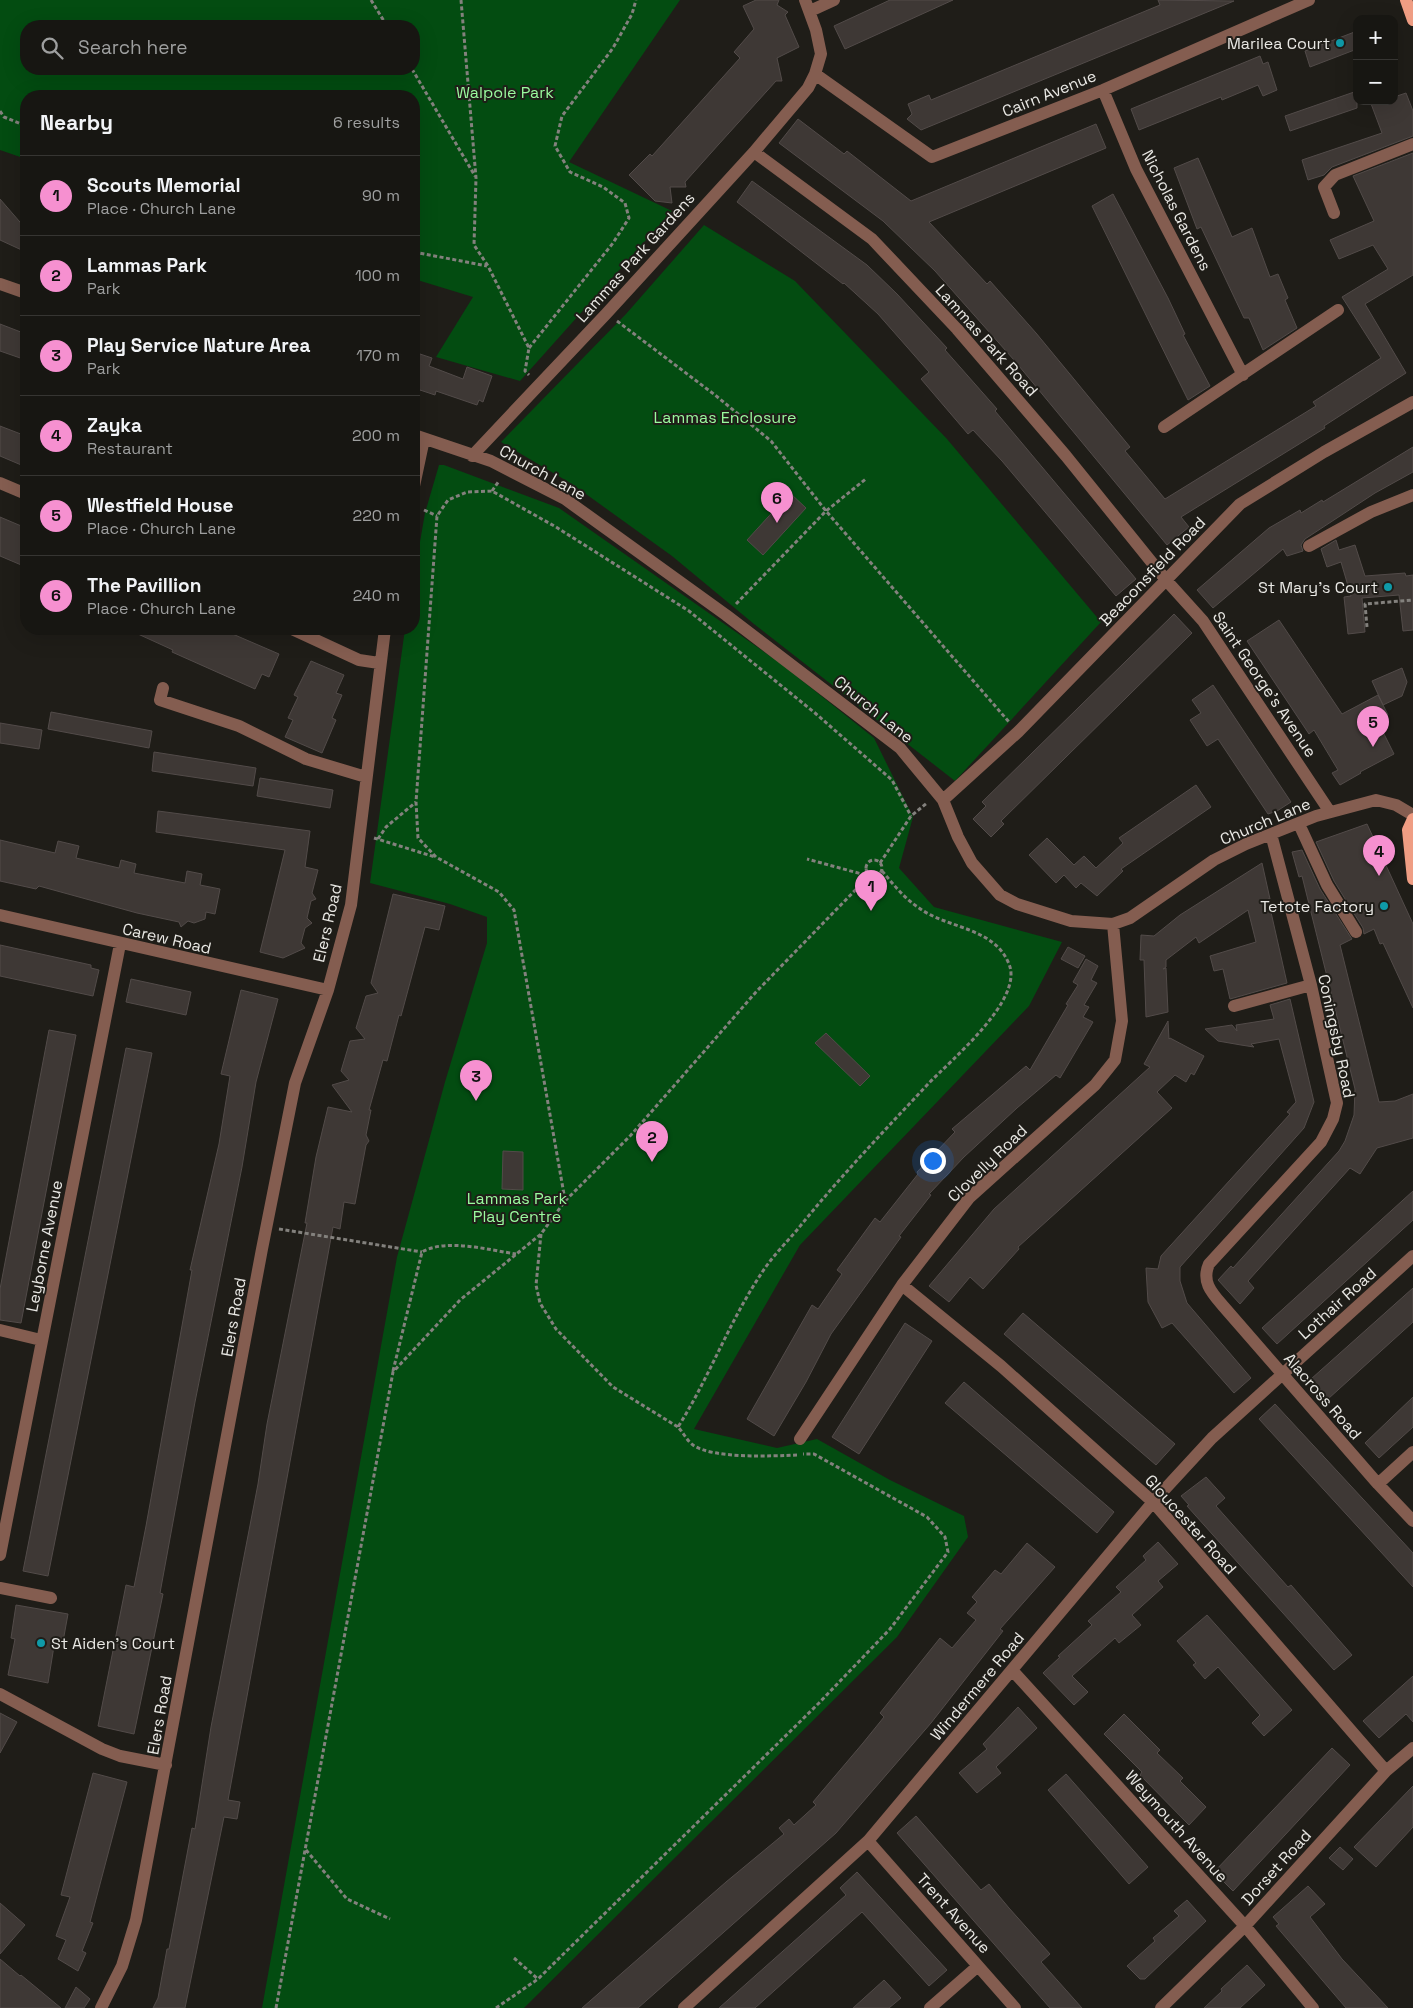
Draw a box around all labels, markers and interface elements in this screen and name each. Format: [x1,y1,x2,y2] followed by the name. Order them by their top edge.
[1353,15,1398,105] map controls
[1353,15,1398,60] button: +
[20,20,420,75] search box
[1227,33,1330,54] place label: Marilea Court
[38,34,66,62] icon: search
[78,35,188,60] text: Search here
[1334,37,1346,49] marker: Marilea Court
[1353,60,1398,105] button: −
[999,65,1099,122] street label: Cairn Avenue
[456,82,554,103] park label: Walpole Park
[40,109,113,136] text: Nearby
[333,112,400,133] text: 6 results
[1137,146,1216,274] street label: Nicholas Gardens
[87,173,241,198] text: Scouts Memorial
[52,185,60,206] text: 1
[362,185,400,206] text: 90 m
[571,188,699,327] street label: Lammas Park Gardens
[87,198,236,219] text: Place · Church Lane
[87,253,207,278] text: Lammas Park
[51,265,61,286] text: 2
[355,265,400,286] text: 100 m
[87,278,120,299] text: Park
[931,280,1043,401] street label: Lammas Park Road
[87,333,310,358] text: Play Service Nature Area
[51,345,61,366] text: 3
[356,345,400,366] text: 170 m
[87,358,120,379] text: Park
[654,407,796,428] park label: Lammas Enclosure
[87,413,142,438] text: Zayka
[51,425,61,446] text: 4
[352,425,400,446] text: 200 m
[87,438,173,459] text: Restaurant
[496,440,590,505] street label: Church Lane
[761,482,793,523] pin: 6
[87,493,233,518] text: Westfield House
[51,505,61,526] text: 5
[353,505,400,526] text: 220 m
[1095,512,1210,631] street label: Beaconsfield Road
[87,518,236,539] text: Place · Church Lane
[87,573,201,598] text: The Pavillion
[1258,577,1378,598] place label: St Mary's Court
[1382,581,1394,593] marker: St Mary's Court
[51,585,61,606] text: 6
[353,585,400,606] text: 240 m
[87,598,236,619] text: Place · Church Lane
[1208,607,1321,761] street label: Saint George's Avenue
[830,671,918,748] street label: Church Lane
[1357,706,1389,747] pin: 5
[1217,793,1314,850] street label: Church Lane
[1363,835,1395,876] pin: 4
[855,870,887,911] pin: 1
[308,882,347,964] street label: Elers Road
[1260,896,1374,917] place label: Tetote Factory
[1378,900,1390,912] marker: Tetote Factory
[120,918,213,959] street label: Carew Road
[1313,972,1360,1100] street label: Coningsby Road
[460,1060,492,1101] pin: 3
[943,1120,1032,1207] street label: Clovelly Road
[636,1121,668,1162] pin: 2
[920,1148,946,1174] your location
[21,1178,68,1314] street label: Leyborne Avenue
[467,1188,568,1227] park label: Lammas Park Play Centre
[1294,1263,1381,1344] street label: Lothair Road
[216,1276,251,1358] street label: Elers Road
[1279,1349,1366,1444] street label: Alacross Road
[1140,1470,1241,1579] street label: Gloucester Road
[926,1628,1029,1745] street label: Windermere Road
[51,1633,175,1654] place label: St Aiden's Court
[35,1637,47,1649] marker: St Aiden's Court
[142,1674,177,1756] street label: Elers Road
[1121,1766,1233,1887] street label: Weymouth Avenue
[1237,1825,1316,1910] street label: Dorset Road
[912,1869,995,1958] street label: Trent Avenue

